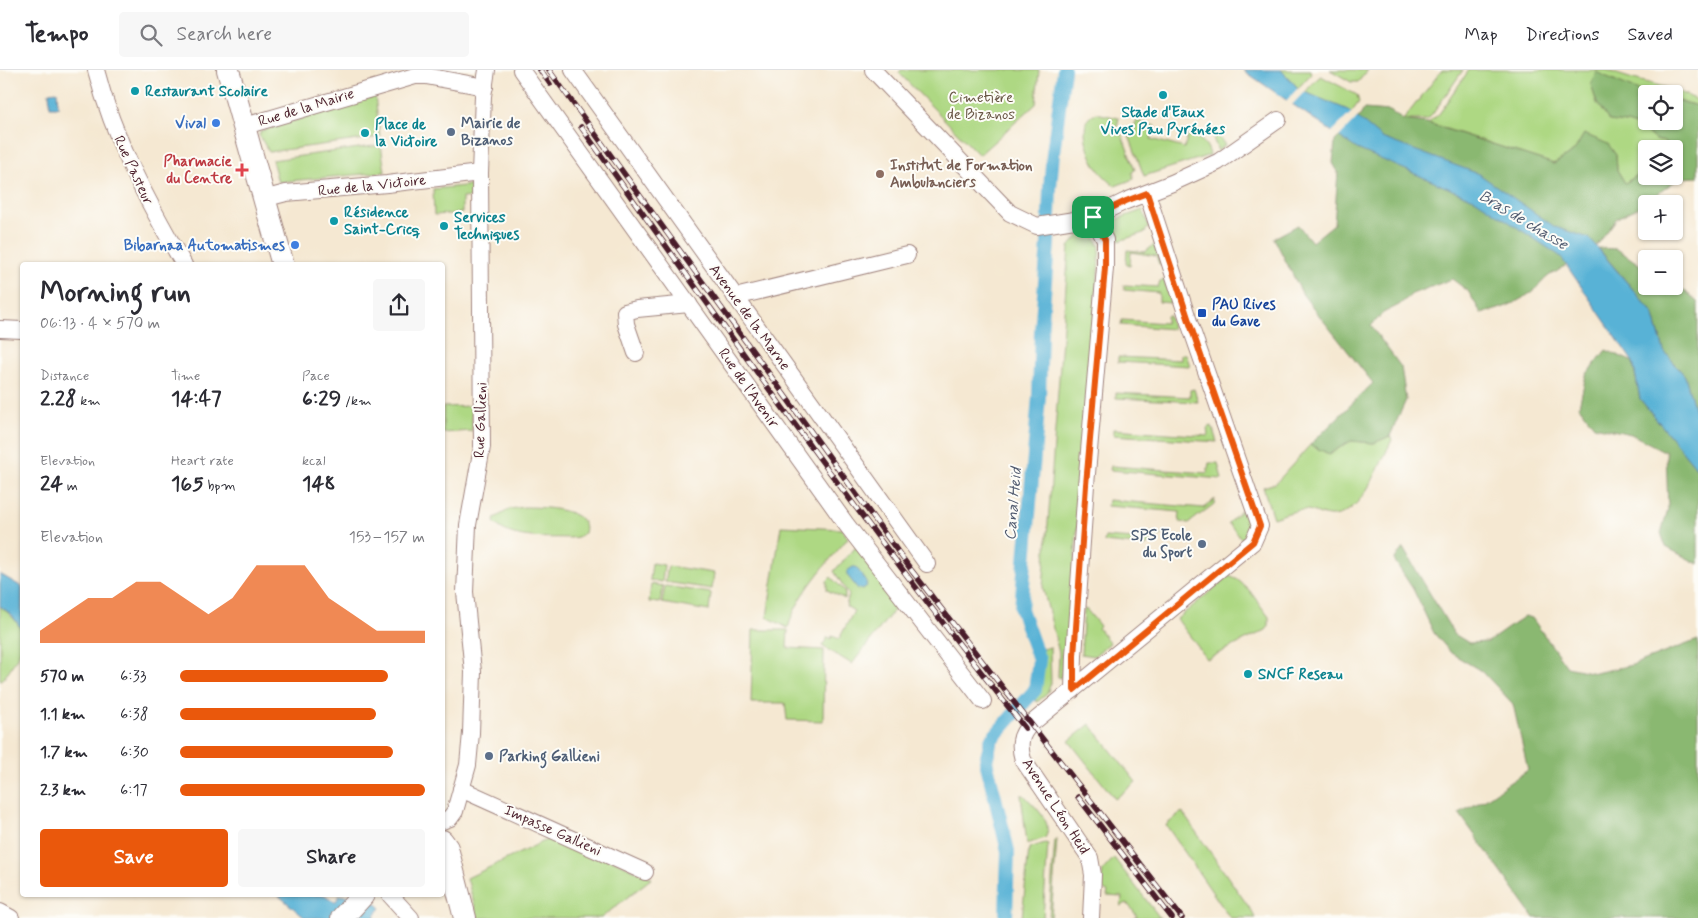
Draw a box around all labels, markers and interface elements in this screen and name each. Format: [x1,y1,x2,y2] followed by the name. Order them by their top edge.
[119,12,469,57] search box
[25,19,89,50] text: Tempo
[137,21,165,49] icon: search
[177,22,272,47] text: Search here
[1465,23,1498,47] text: Map
[1526,23,1600,47] text: Directions
[1628,23,1673,47] text: Saved
[145,82,268,102] place label: Restaurant Scolaire
[256,84,357,132] street label: Rue de la Mairie
[129,85,141,97] marker: Restaurant Scolaire
[1638,85,1683,295] map controls
[1638,85,1683,130] button: locate
[947,88,1015,125] park label: Cimetière de Bizanos
[1157,89,1169,101] marker: Stade d'Eaux Vives Pau Pyrénées
[1101,103,1226,140] place label: Stade d'Eaux Vives Pau Pyrénées
[175,114,206,134] place label: Vival
[461,114,521,151] place label: Mairie de Bizanos
[375,115,437,152] place label: Place de la Victoire
[210,117,222,129] marker: Vival
[445,126,457,138] marker: Mairie de Bizanos
[359,127,371,139] marker: Place de la Victoire
[108,133,158,208] street label: Rue Pasteur
[1638,140,1683,185] button: layers
[163,152,233,189] place label: Pharmacie du Centre
[890,156,1033,193] place label: Institut de Formation Ambulanciers
[236,164,248,176] marker: Pharmacie du Centre
[874,168,886,180] marker: Institut de Formation Ambulanciers
[317,170,427,202] street label: Rue de la Victoire
[1475,186,1572,255] water label: Bras de chasse
[1638,195,1683,240] button: +
[1072,196,1114,238] pin
[344,203,421,240] place label: Résidence Saint-Cricq
[1079,203,1107,231] icon: arrive
[454,208,519,245] place label: Services Techniques
[328,215,340,227] marker: Résidence Saint-Cricq
[438,220,450,232] marker: Services Techniques
[124,236,285,256] place label: Bibarnaa Automatismes
[289,239,301,251] marker: Bibarnaa Automatismes
[1638,250,1683,295] button: −
[704,260,795,375] street label: Avenue de la Marne
[40,275,191,312] text: Morning run
[373,279,425,331] button: share
[1212,295,1276,332] place label: PAU Rives du Gave
[1196,307,1208,319] marker: PAU Rives du Gave
[40,313,160,334] text: 06:13 · 4 × 570 m
[713,345,783,433] street label: Rue de l'Avenir
[40,367,89,385] text: Distance
[171,367,200,385] text: Time
[302,367,330,385] text: Pace
[470,382,492,458] street label: Rue Gallieni
[40,385,76,413] text: 2.28
[171,385,222,413] text: 14:47
[302,385,341,413] text: 6:29
[76,392,101,410] text: km
[341,392,371,410] text: /km
[40,452,95,470] text: Elevation
[171,452,234,470] text: Heart rate
[302,452,326,470] text: kcal
[1000,465,1027,541] water label: Canal Heïd
[40,470,63,498] text: 24
[171,470,204,498] text: 165
[302,470,335,498] text: 148
[63,477,78,495] text: m
[204,477,236,495] text: bpm
[1131,526,1192,563] place label: SPS Ecole du Sport
[40,527,103,548] text: Elevation
[349,527,425,548] text: 153–157 m
[1196,538,1208,550] marker: SPS Ecole du Sport
[1258,665,1343,685] place label: SNCF Reseau
[40,666,84,687] text: 570 m
[120,666,146,687] text: 6:33
[1242,668,1254,680] marker: SNCF Reseau
[40,704,85,725] text: 1.1 km
[120,704,148,725] text: 6:38
[40,742,88,763] text: 1.7 km
[120,742,149,763] text: 6:30
[499,747,600,769] place label: Parking Gallieni
[483,750,495,762] marker: Parking Gallieni
[1017,755,1094,859] street label: Avenue Léon Heid
[40,780,86,801] text: 2.3 km
[120,780,148,801] text: 6:17
[501,800,604,861] street label: Impasse Gallieni
[40,829,228,887] button: Save
[238,829,425,887] button: Share

